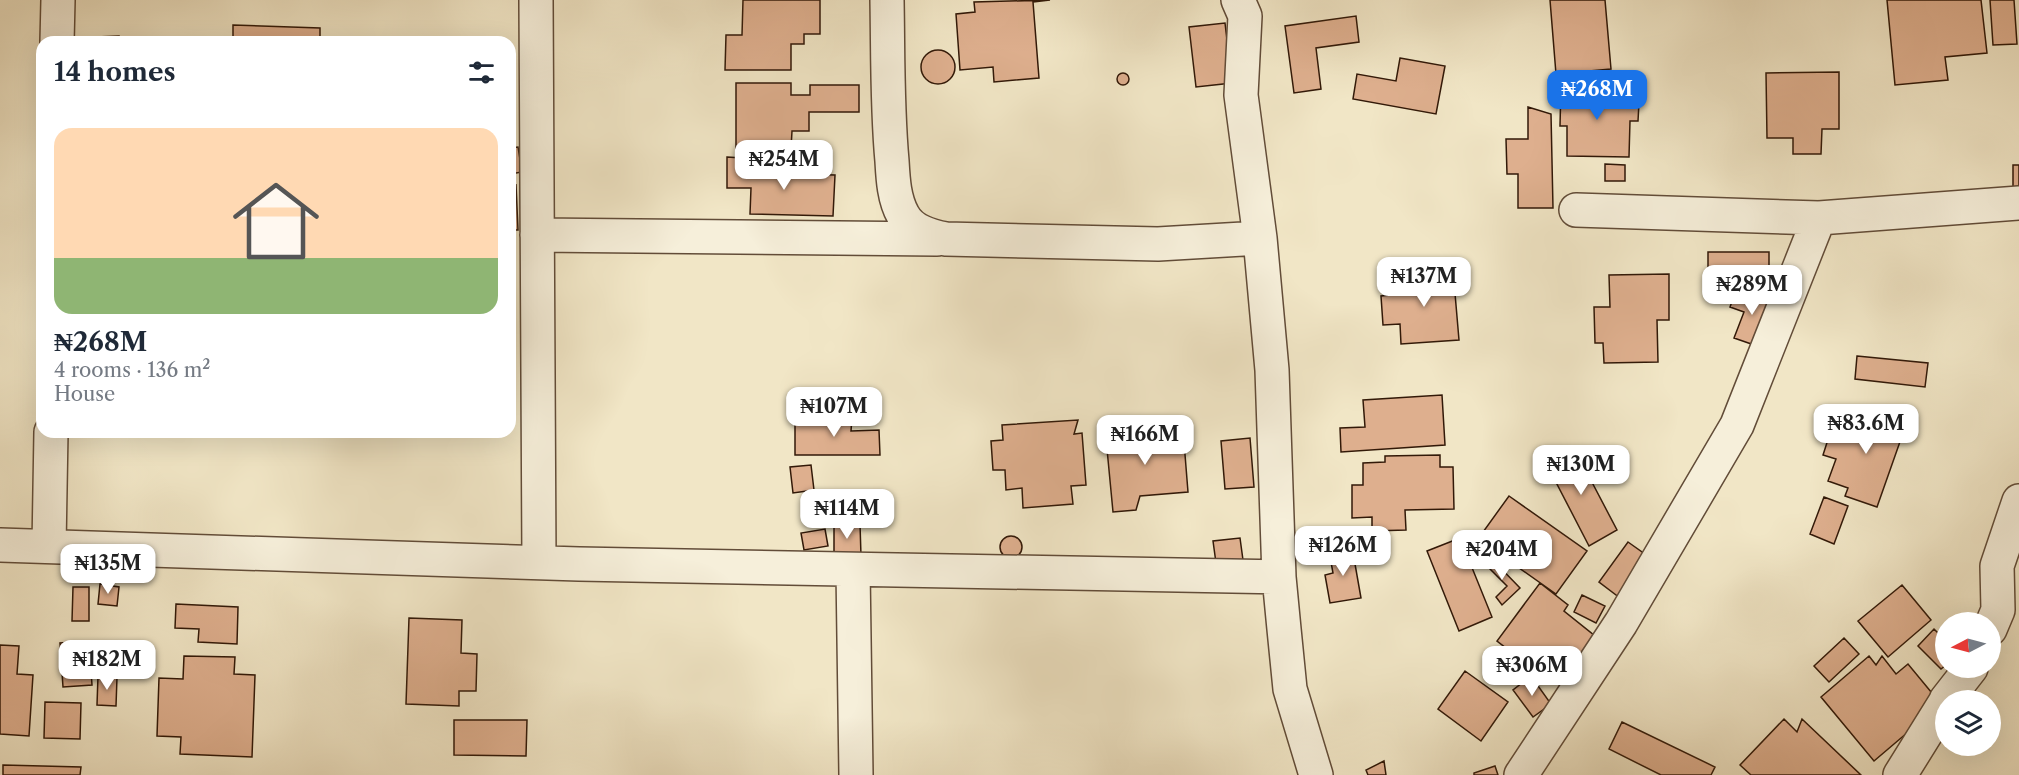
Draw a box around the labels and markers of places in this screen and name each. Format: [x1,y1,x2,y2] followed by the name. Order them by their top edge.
[1555,70,1639,121] pin: ₦268M
[742,140,826,191] pin: ₦254M
[1382,257,1466,308] pin: ₦137M
[1710,265,1794,316] pin: ₦289M
[792,387,876,438] pin: ₦107M
[1817,404,1915,455] pin: ₦83.6M
[1103,415,1187,466] pin: ₦166M
[1539,445,1623,496] pin: ₦130M
[805,489,889,540] pin: ₦114M
[1301,526,1385,577] pin: ₦126M
[1460,530,1544,581] pin: ₦204M
[66,544,150,595] pin: ₦135M
[65,640,149,691] pin: ₦182M
[1490,646,1574,697] pin: ₦306M

